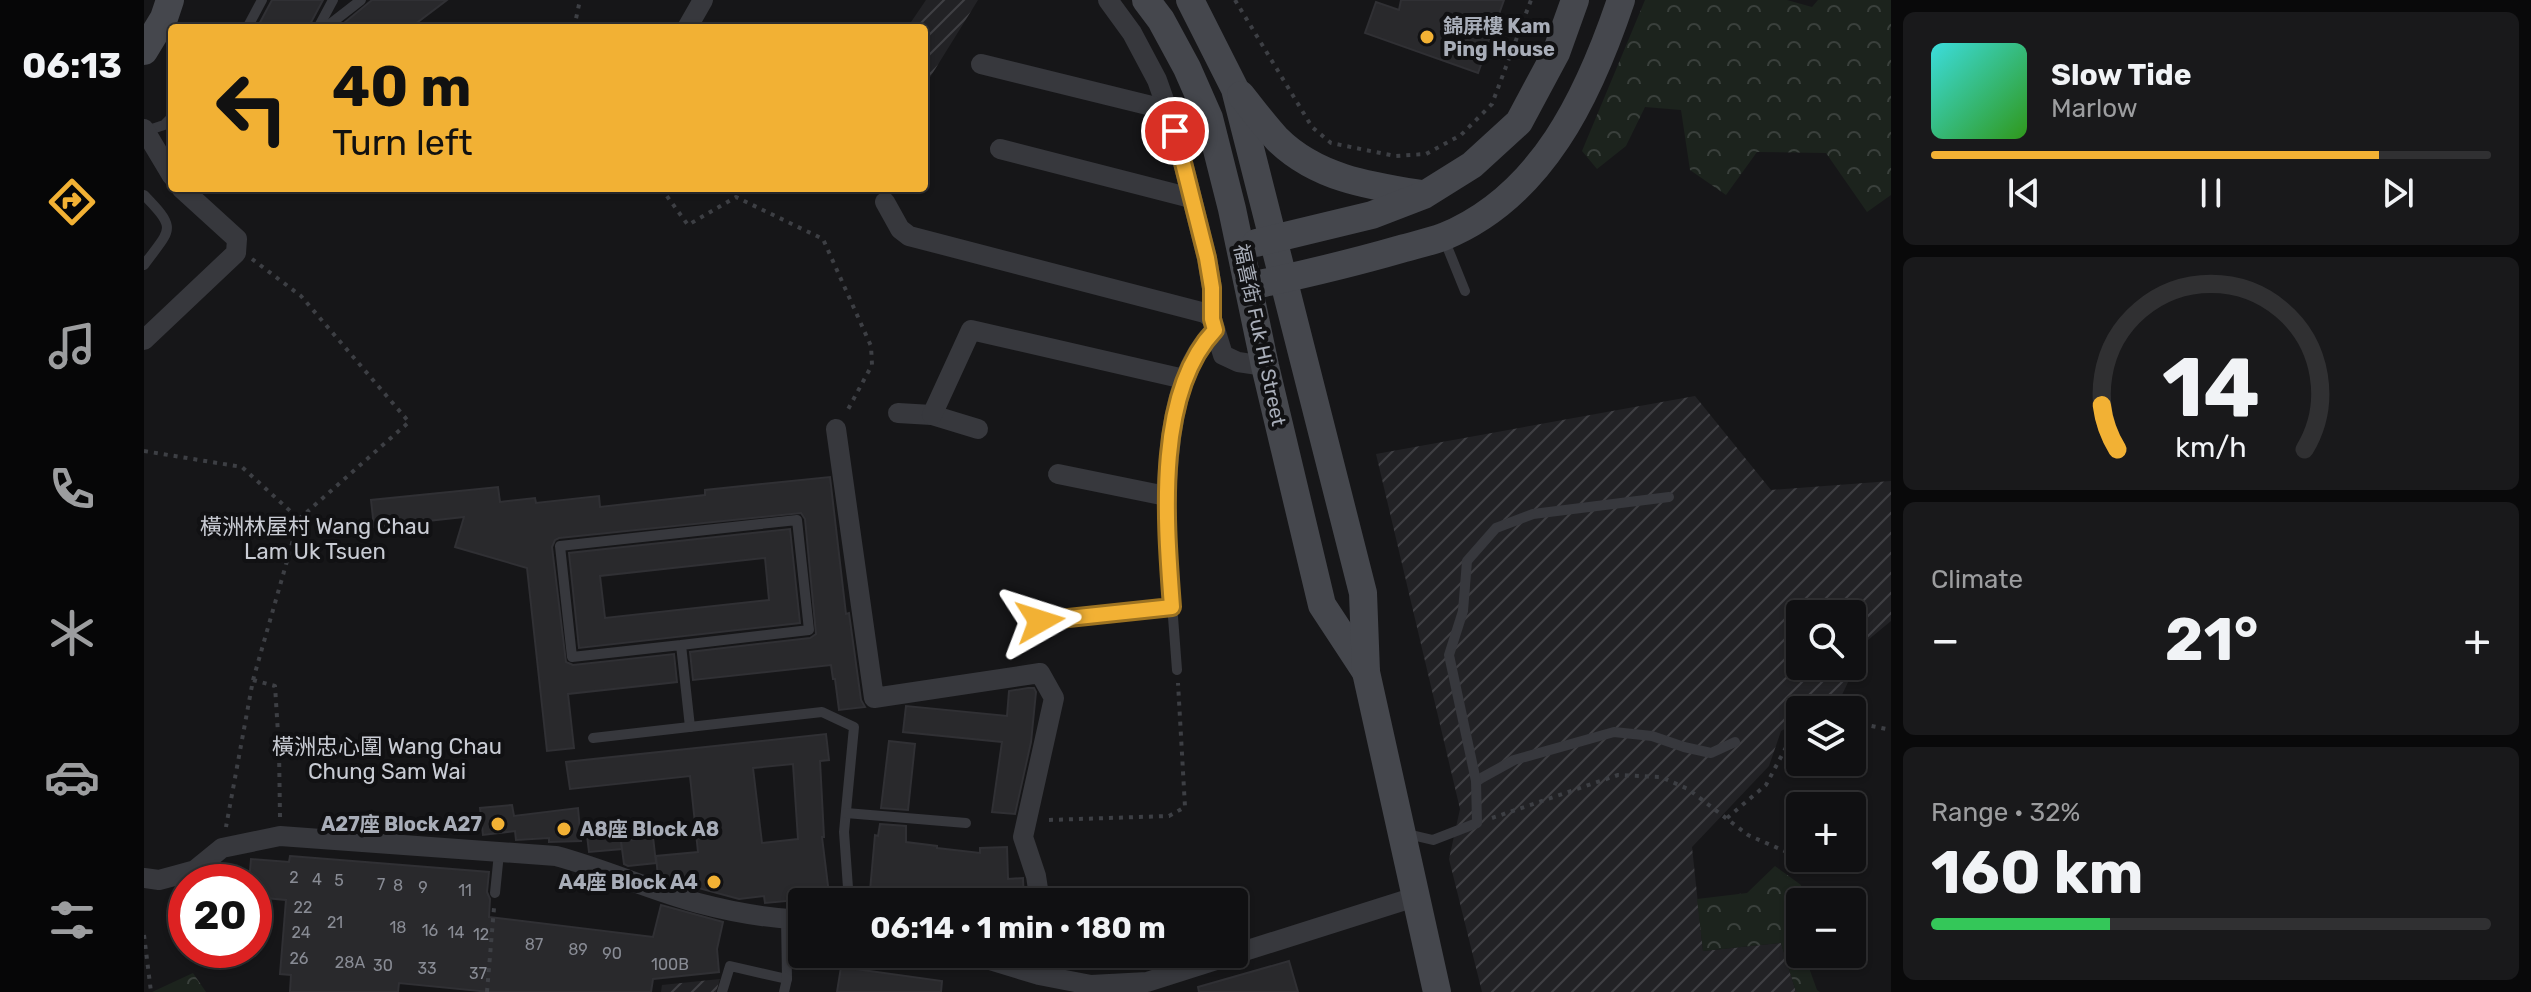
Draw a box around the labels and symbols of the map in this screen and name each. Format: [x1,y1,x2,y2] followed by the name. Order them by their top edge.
[1443,14,1555,61] place label: 錦屏樓 Kam Ping House
[1418,28,1436,46] marker: 錦屏樓 Kam Ping House
[1141,97,1209,165] pin
[1229,242,1291,428] street label: 福喜街 Fuk Hi Street
[200,513,430,565] district label: 橫洲林屋村 Wang Chau Lam Uk Tsuen
[998,579,1082,663] position arrow
[272,733,502,785] district label: 橫洲忠心圍 Wang Chau Chung Sam Wai
[321,812,482,836] place label: A27座 Block A27
[489,815,507,833] marker: A27座 Block A27
[580,817,719,841] place label: A8座 Block A8
[555,820,573,838] marker: A8座 Block A8
[168,864,272,968] speed limit sign: 20
[289,868,299,887] house number: 2
[312,870,322,889] house number: 4
[559,870,698,894] place label: A4座 Block A4
[334,871,344,890] house number: 5
[705,873,723,891] marker: A4座 Block A4
[377,875,385,894] house number: 7
[393,876,403,895] house number: 8
[418,878,428,897] house number: 9
[458,881,472,900] house number: 11
[294,898,312,917] house number: 22
[327,913,343,932] house number: 21
[389,918,407,937] house number: 18
[422,921,439,940] house number: 16
[291,923,311,942] house number: 24
[448,923,464,942] house number: 14
[473,925,489,944] house number: 12
[525,935,543,954] house number: 87
[568,940,588,959] house number: 89
[602,944,622,963] house number: 90
[289,949,309,968] house number: 26
[335,953,365,972] house number: 28A
[651,955,689,974] house number: 100B
[373,956,393,975] house number: 30
[417,959,437,978] house number: 33
[469,964,487,983] house number: 37

